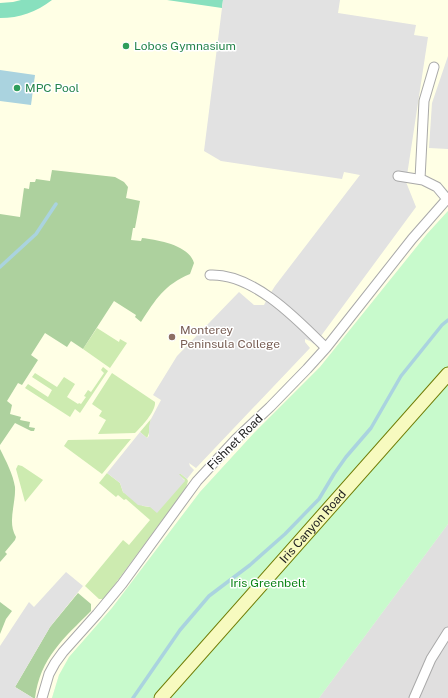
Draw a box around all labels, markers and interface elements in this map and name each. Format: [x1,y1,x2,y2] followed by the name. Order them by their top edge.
[134,39,236,53] place label: Lobos Gymnasium
[121,41,131,51] marker: Lobos Gymnasium
[25,81,80,95] place label: MPC Pool
[12,83,22,93] marker: MPC Pool
[180,323,280,351] place label: Monterey Peninsula College
[167,332,177,342] marker: Monterey Peninsula College
[204,411,266,473] street label: Fishnet Road
[277,487,349,566] street label: Iris Canyon Road
[230,576,306,590] park label: Iris Greenbelt

